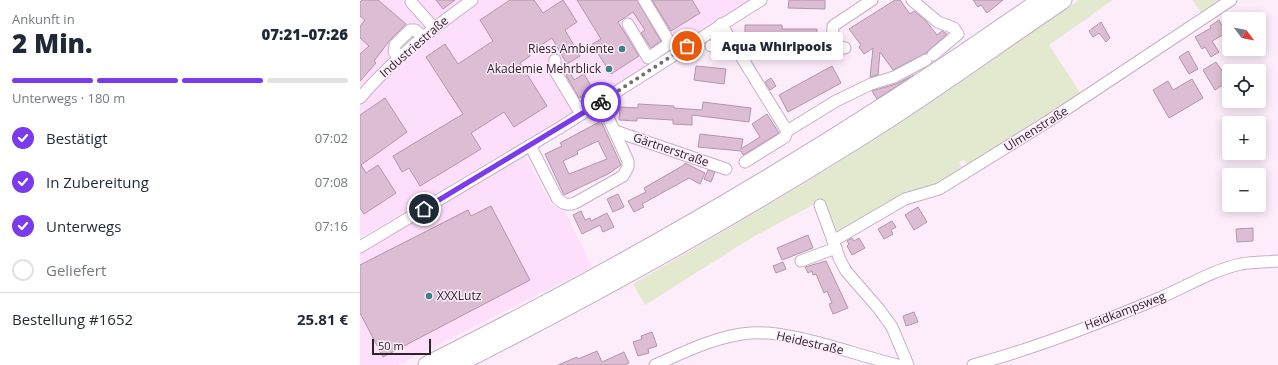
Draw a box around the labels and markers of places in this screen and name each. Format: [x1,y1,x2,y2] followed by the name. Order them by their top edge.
[670,29,704,63] pin
[711,32,843,60] callout: Aqua Whirlpools
[528,40,614,57] place label: Riess Ambiente
[617,44,627,54] marker: Riess Ambiente
[487,60,602,77] place label: Akademie Mehrblick
[604,64,614,74] marker: Akademie Mehrblick
[407,192,441,226] pin
[437,287,482,304] place label: XXXLutz
[424,291,434,301] marker: XXXLutz

